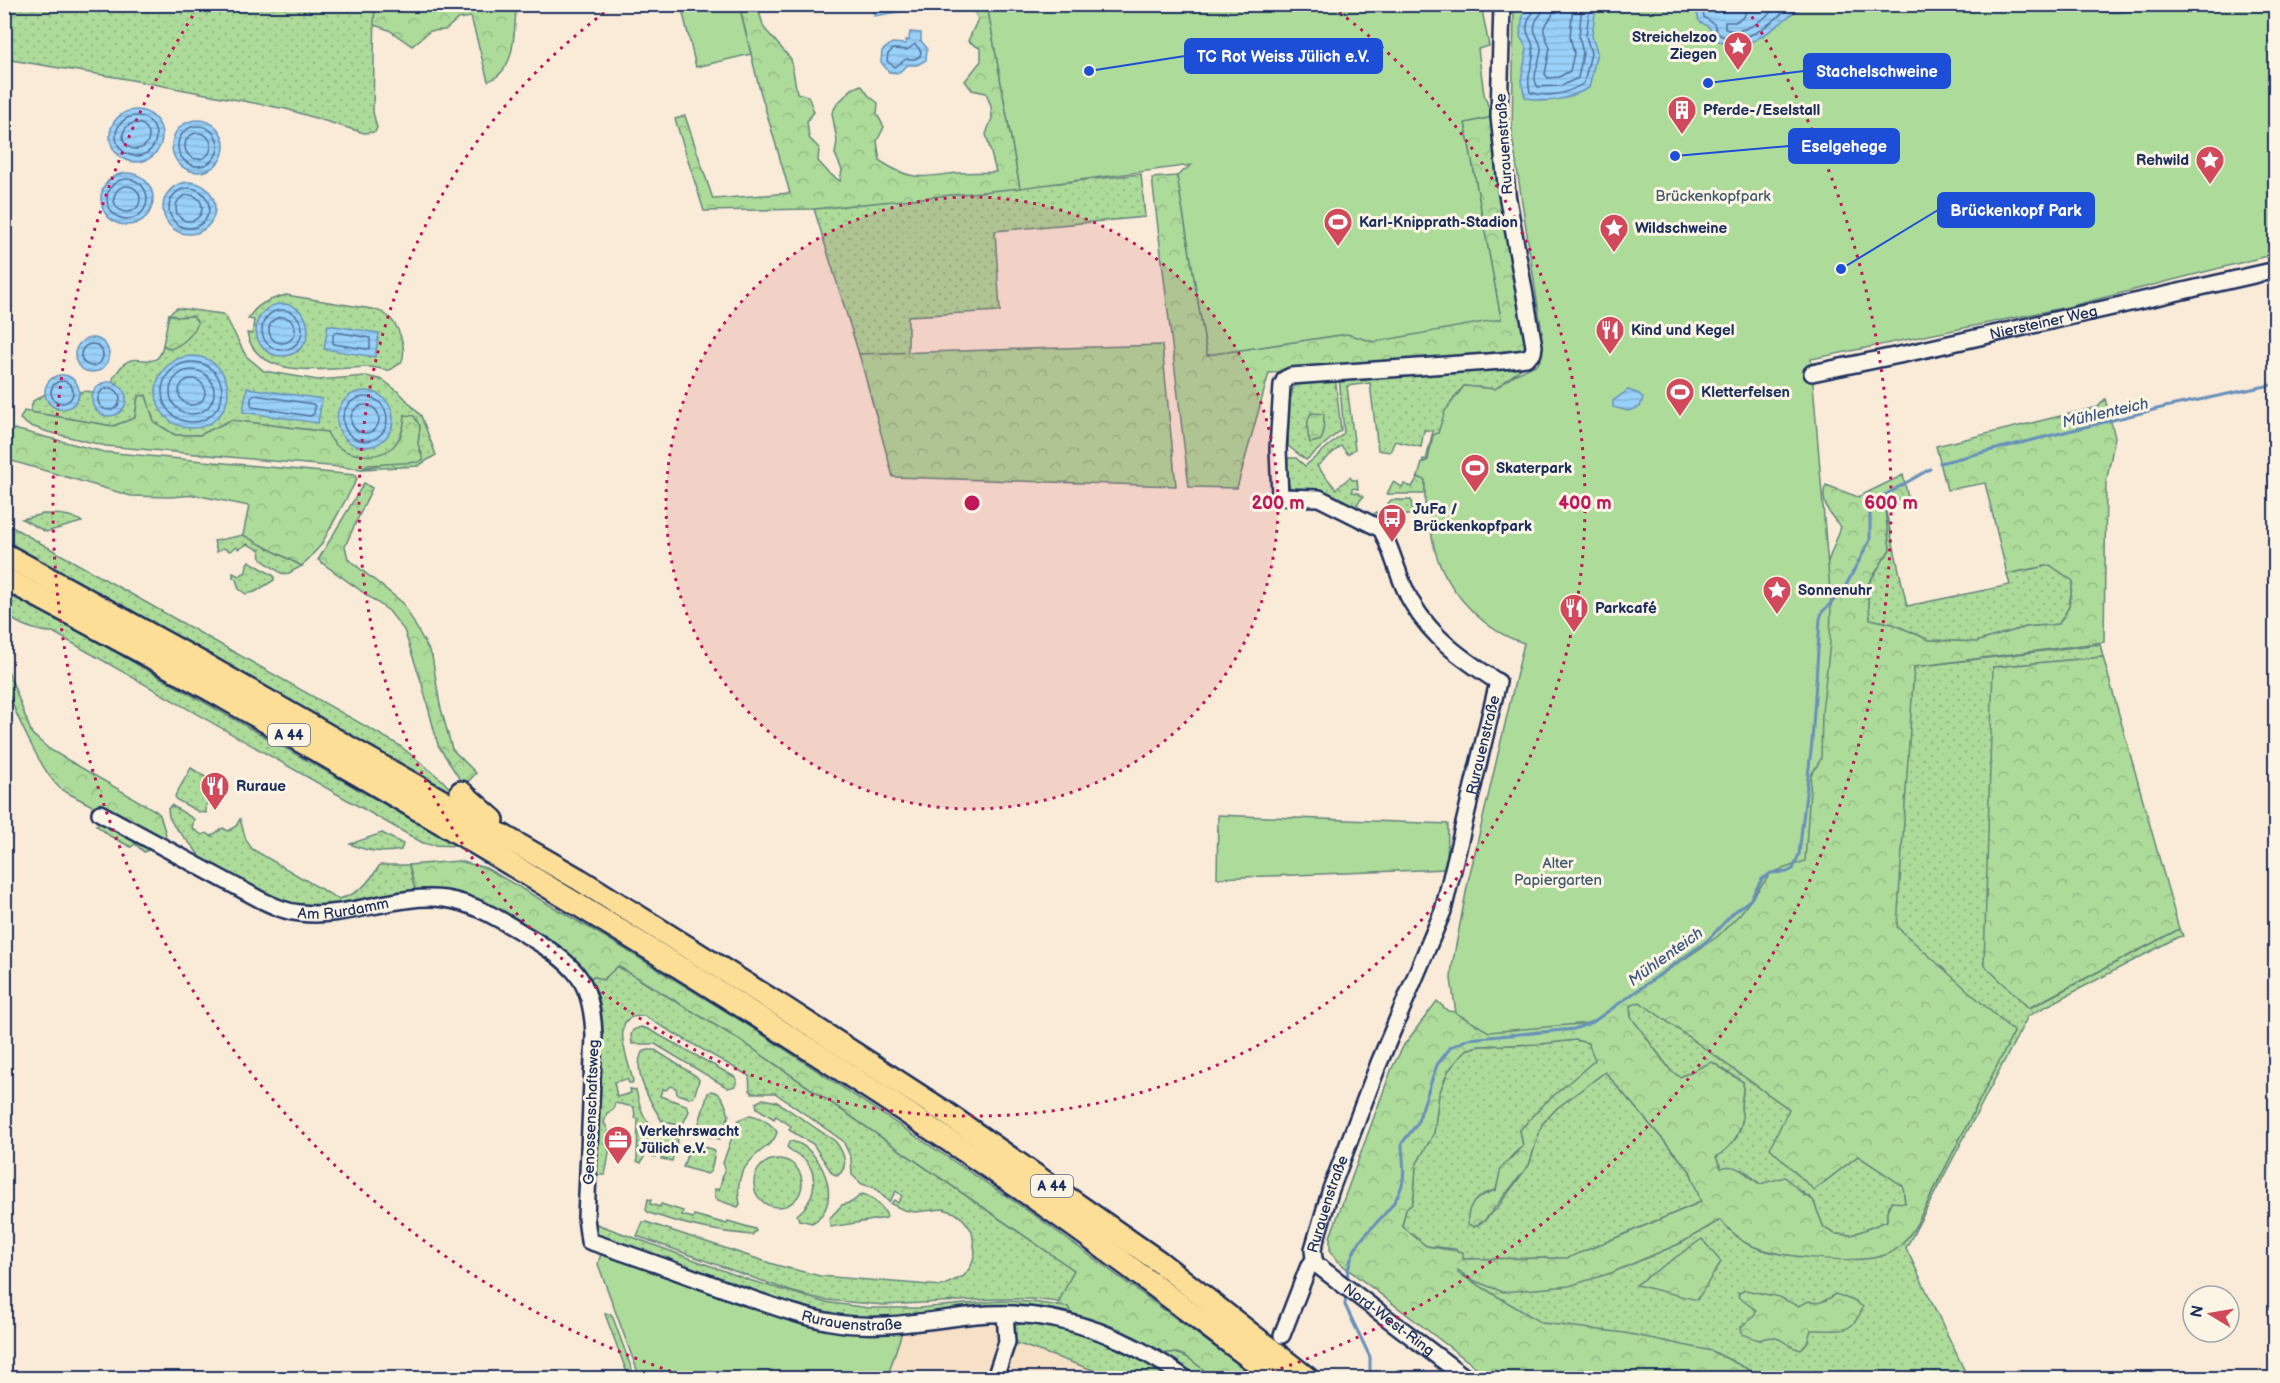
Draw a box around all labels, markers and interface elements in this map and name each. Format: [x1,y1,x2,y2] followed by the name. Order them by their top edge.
[1632,28,1717,64] place label: Streichelzoo Ziegen
[1722,30,1754,72] place icon: Streichelzoo Ziegen
[1185,39,1382,73] callout: TC Rot Weiss Jülich e.V.
[1197,48,1370,67] text: TC Rot Weiss Jülich e.V.
[1804,54,1950,88] callout: Stachelschweine
[1816,63,1938,82] text: Stachelschweine
[1491,93,1518,195] street label: Rurauenstraße
[1666,94,1698,136] building icon: Pferde-/Eselstall
[1703,101,1820,120] place label: Pferde-/Eselstall
[1789,129,1899,163] callout: Eselgehege
[1801,138,1887,157] text: Eselgehege
[2194,144,2226,186] place icon: Rehwild
[2136,151,2189,170] place label: Rehwild
[1655,187,1771,206] park label: Brückenkopfpark
[1938,193,2094,227] callout: Brückenkopf Park
[1950,202,2082,221] text: Brückenkopf Park
[1322,206,1354,248] sports icon: Karl-Knipprath-Stadion
[1598,212,1630,254] place icon: Wildschweine
[1359,213,1518,232] place label: Karl-Knipprath-Stadion
[1635,219,1728,238] place label: Wildschweine
[1988,302,2099,344] street label: Niersteiner Weg
[1594,314,1626,356] restaurant icon: Kind und Kegel
[1631,321,1734,340] place label: Kind und Kegel
[1664,376,1696,418] sports icon: Kletterfelsen
[1701,383,1790,402] place label: Kletterfelsen
[2060,394,2151,433] water label: Mühlenteich
[1459,452,1491,494] sports icon: Skaterpark
[1496,459,1572,478] place label: Skaterpark
[962,493,982,513] centre of rings
[1251,493,1305,514] text: 200 m
[1558,493,1612,514] text: 400 m
[1864,493,1918,514] text: 600 m
[1413,500,1532,536] place label: JuFa / Brückenkopfpark
[1376,502,1408,544] bus stop icon: JuFa / Brückenkopfpark
[1761,574,1793,616] place icon: Sonnenuhr
[1798,581,1873,600] place label: Sonnenuhr
[1558,592,1590,634] restaurant icon: Parkcafé
[1595,599,1657,618] place label: Parkcafé
[1462,694,1504,797] street label: Rurauenstraße
[268,724,310,746] road number: A 44
[199,770,231,812] restaurant icon: Ruraue
[236,777,286,796] place label: Ruraue
[1514,854,1602,890] park label: Alter Papiergarten
[297,894,390,924] street label: Am Rurdamm
[1625,924,1707,991] water label: Mühlenteich
[579,1039,604,1185] street label: Genossenschaftsweg
[639,1122,739,1158] place label: Verkehrswacht Jülich e.V.
[602,1124,634,1166] office icon: Verkehrswacht Jülich e.V.
[1303,1153,1353,1255] street label: Rurauenstraße
[1031,1175,1073,1197] road number: A 44
[1339,1279,1438,1360] street label: Nord-West-Ring
[2181,1284,2241,1344] north arrow
[2187,1304,2208,1319] text: N
[799,1306,903,1335] street label: Rurauenstraße

